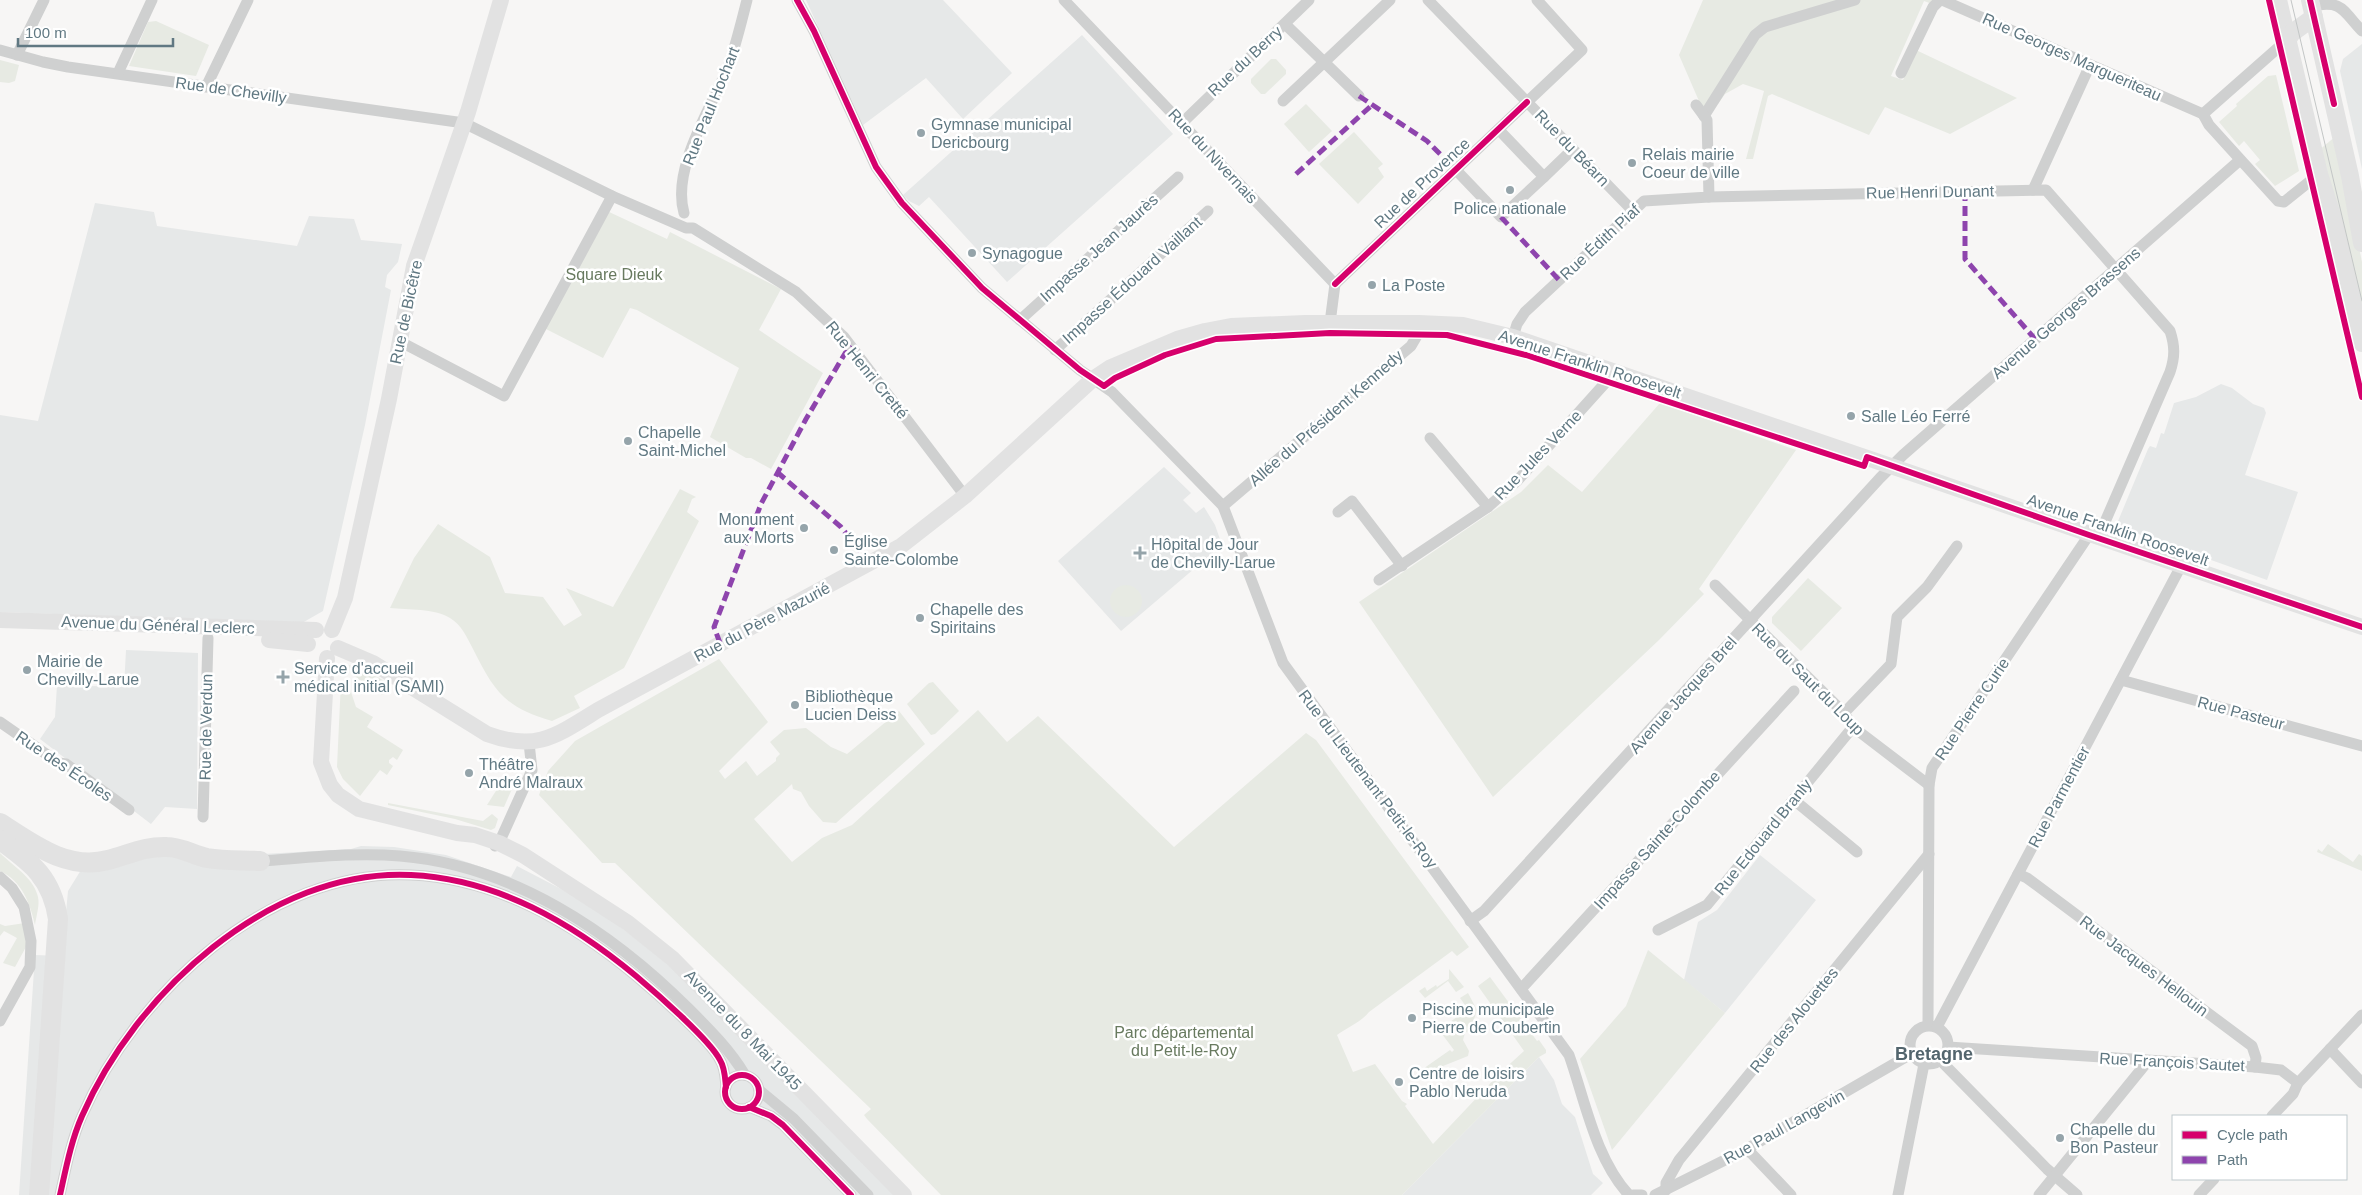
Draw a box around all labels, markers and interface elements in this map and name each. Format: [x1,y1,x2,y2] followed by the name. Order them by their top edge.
[1980,10,2164,104] street label: Rue Georges Margueriteau
[18,15,172,47] scale bar
[1205,23,1285,99] street label: Rue du Berry
[25,24,67,41] text: 100 m
[679,44,743,168] street label: Rue Paul Hochart
[174,74,288,106] street label: Rue de Chevilly
[1165,105,1261,207] street label: Rue du Nivernais
[1532,107,1612,189] street label: Rue du Béarn
[931,116,1072,151] place label: Gymnase municipal Dericbourg
[915,127,927,139] marker: Gymnase municipal Dericbourg
[1371,135,1473,231] street label: Rue de Provence
[1642,146,1740,181] place label: Relais mairie Coeur de ville
[1626,157,1638,169] marker: Relais mairie Coeur de ville
[1866,182,1995,202] street label: Rue Henri Dunant
[1504,184,1516,196] marker: Police nationale
[1037,191,1161,305] street label: Impasse Jean Jaurès
[1454,200,1567,217] place label: Police nationale
[1556,200,1644,283] street label: Rue Édith Piaf
[1058,212,1205,347] street label: Impasse Édouard Vaillant
[1988,244,2144,382] street label: Avenue Georges Brassens
[982,245,1063,262] place label: Synagogue
[966,247,978,259] marker: Synagogue
[387,258,425,366] street label: Rue de Bicêtre
[566,266,663,283] park label: Square Dieuk
[1382,277,1445,294] place label: La Poste
[1366,279,1378,291] marker: La Poste
[823,318,911,422] street label: Rue Henri Cretté
[1497,326,1684,402] street label: Avenue Franklin Roosevelt
[1246,347,1406,489] street label: Allée du Président Kennedy
[1491,407,1585,503] street label: Rue Jules Verne
[1861,408,1970,425] place label: Salle Léo Ferré
[1845,410,1857,422] marker: Salle Léo Ferré
[638,424,726,459] place label: Chapelle Saint-Michel
[622,435,634,447] marker: Chapelle Saint-Michel
[2025,491,2212,569] street label: Avenue Franklin Roosevelt
[718,511,795,546] place label: Monument aux Morts
[798,522,810,534] marker: Monument aux Morts
[844,532,959,568] place label: Église Sainte-Colombe
[1151,536,1276,571] place label: Hôpital de Jour de Chevilly-Larue
[828,544,840,556] marker: Église Sainte-Colombe
[1133,546,1147,560] marker: Hôpital de Jour de Chevilly-Larue
[691,579,833,665] street label: Rue du Père Mazurié
[930,601,1023,636] place label: Chapelle des Spiritains
[914,612,926,624] marker: Chapelle des Spiritains
[61,613,255,637] street label: Avenue du Général Leclerc
[1749,620,1868,739] street label: Rue du Saut du Loup
[1626,633,1740,757] street label: Avenue Jacques Brel
[37,653,139,688] place label: Mairie de Chevilly-Larue
[1932,655,2012,763] street label: Rue Pierre Curie
[294,660,444,695] place label: Service d'accueil médical initial (SAMI)
[21,664,33,676] marker: Mairie de Chevilly-Larue
[276,670,290,684] marker: Service d'accueil médical initial (SAMI)
[197,673,215,781] street label: Rue de Verdun
[1295,687,1441,871] street label: Rue du Lieutenant Petit-le-Roy
[805,688,897,723] place label: Bibliothèque Lucien Deiss
[2196,693,2287,733] street label: Rue Pasteur
[789,699,801,711] marker: Bibliothèque Lucien Deiss
[13,727,116,804] street label: Rue des Écoles
[2025,743,2093,850] street label: Rue Parmentier
[479,756,583,791] place label: Théâtre André Malraux
[463,767,475,779] marker: Théâtre André Malraux
[1591,767,1723,912] street label: Impasse Sainte-Colombe
[1711,776,1815,898] street label: Rue Edouard Branly
[2077,912,2211,1020] street label: Rue Jacques Hellouin
[1747,964,1841,1076] street label: Rue des Alouettes
[681,967,805,1093] street label: Avenue du 8 Mai 1945
[1422,1001,1561,1036] place label: Piscine municipale Pierre de Coubertin
[1406,1012,1418,1024] marker: Piscine municipale Pierre de Coubertin
[1114,1024,1254,1059] park label: Parc départemental du Petit-le-Roy
[1895,1044,1973,1064] district label: Bretagne
[2099,1050,2246,1074] street label: Rue François Sautet
[1409,1065,1525,1100] place label: Centre de loisirs Pablo Neruda
[1393,1076,1405,1088] marker: Centre de loisirs Pablo Neruda
[1721,1087,1847,1167] street label: Rue Paul Langevin
[2172,1115,2347,1180] legend
[2070,1121,2159,1156] place label: Chapelle du Bon Pasteur
[2217,1126,2288,1143] text: Cycle path
[2054,1132,2066,1144] marker: Chapelle du Bon Pasteur
[2217,1151,2248,1168] text: Path

